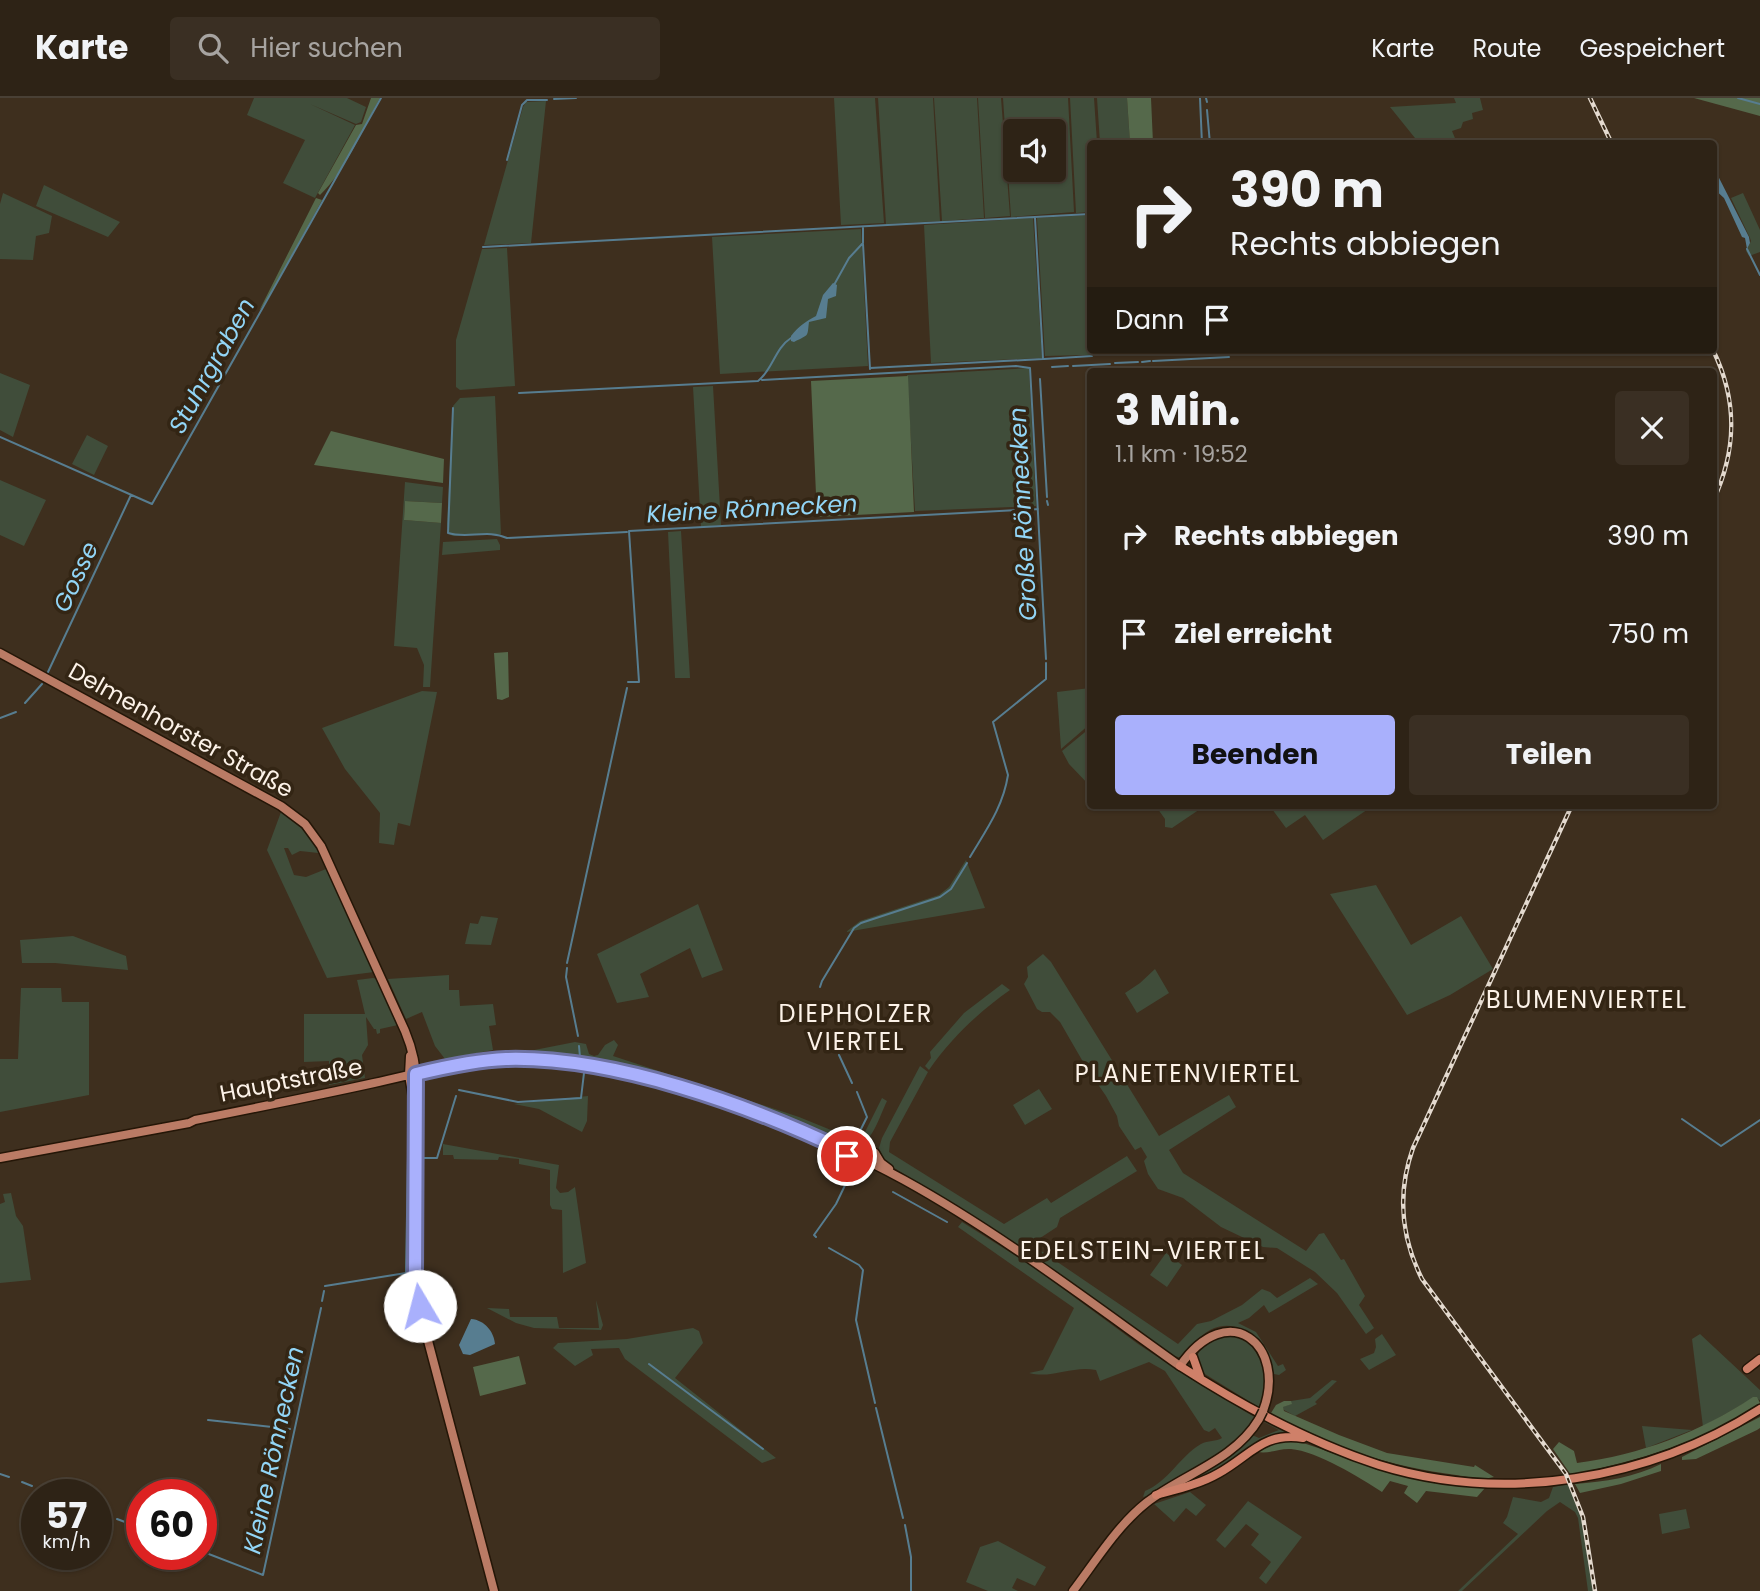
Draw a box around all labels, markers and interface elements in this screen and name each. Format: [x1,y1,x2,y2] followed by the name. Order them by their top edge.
[170,17,660,80] search box
[35,24,128,71] text: Karte
[194,29,232,67] icon: search
[250,30,403,66] text: Hier suchen
[1371,32,1434,65] text: Karte
[1472,32,1541,65] text: Route
[1579,32,1725,65] text: Gespeichert
[1003,119,1066,182] map controls
[1003,119,1066,182] button: sound
[1230,156,1384,224] text: 390 m
[1115,168,1206,259] icon: right
[1230,221,1501,266] text: Rechts abbiegen
[161,292,262,439] water label: Stuhrgraben
[1198,301,1236,339] icon: arrive
[1115,302,1184,338] text: Dann
[1115,381,1240,440] text: 3 Min.
[1615,391,1689,465] button: close
[1000,407,1045,622] water label: Große Rönnecken
[1115,438,1248,470] text: 1.1 km · 19:52
[646,486,858,531] water label: Kleine Rönnecken
[1115,517,1153,555] icon: right
[1174,518,1399,554] text: Rechts abbiegen
[1607,518,1689,554] text: 390 m
[45,536,106,617] water label: Gosse
[1115,615,1153,653] icon: arrive
[1174,616,1332,652] text: Ziel erreicht
[1608,616,1689,652] text: 750 m
[63,655,299,805] street label: Delmenhorster Straße
[1115,715,1395,795] button: Beenden
[1409,715,1689,795] button: Teilen
[1486,983,1688,1016] district label: BLUMENVIERTEL
[779,997,933,1058] district label: DIEPHOLZER VIERTEL
[217,1051,365,1109] street label: Hauptstraße
[1075,1057,1301,1090] district label: PLANETENVIERTEL
[817,1126,877,1186] pin
[828,1137,866,1175] icon: arrive
[1020,1234,1266,1267] district label: EDELSTEIN-VIERTEL
[383,1269,457,1343] position arrow
[235,1343,312,1557] water label: Kleine Rönnecken
[126,1479,217,1570] speed limit sign: 60
[46,1491,87,1540] text: 57
[43,1529,90,1554] text: km/h

